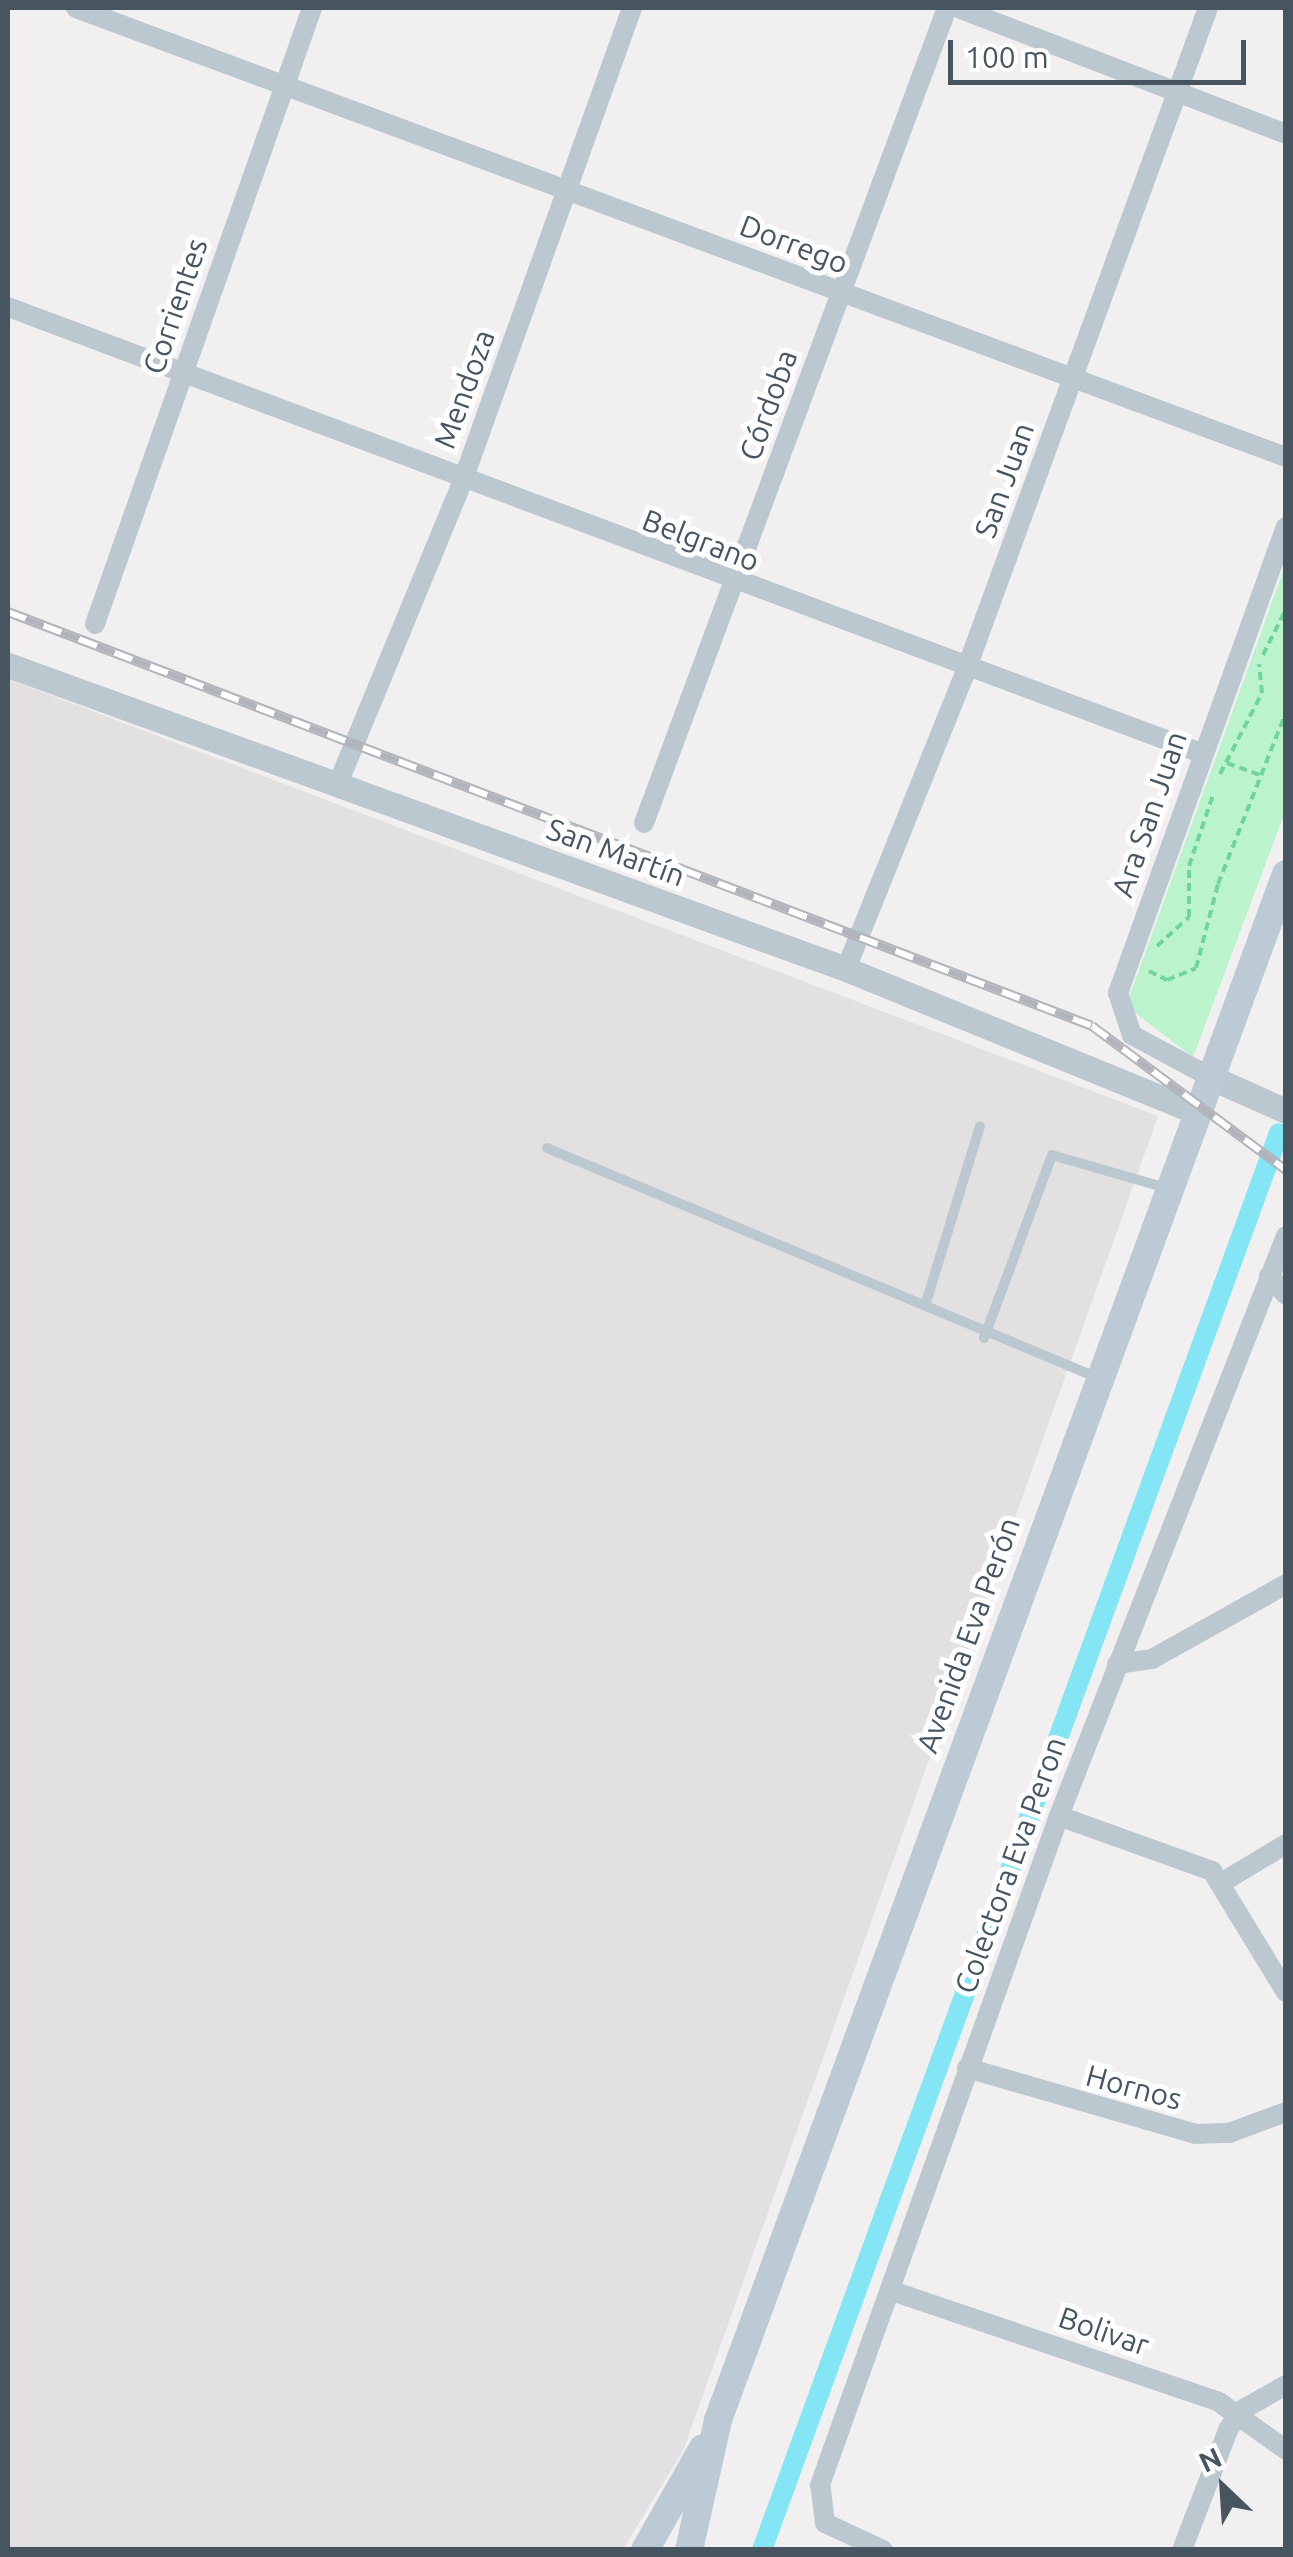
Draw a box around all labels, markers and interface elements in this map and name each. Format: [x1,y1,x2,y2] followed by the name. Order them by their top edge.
[953,20,1250,82] scale bar
[965,40,1049,74] text: 100 m
[735,207,853,281] street label: Dorrego
[135,234,215,378] street label: Corrientes
[426,325,502,453] street label: Mendoza
[731,345,805,465] street label: Córdoba
[967,418,1041,542] street label: San Juan
[638,501,764,579] street label: Belgrano
[1104,726,1194,902] street label: Ara San Juan
[542,810,690,894] street label: San Martín
[909,1512,1027,1758] street label: Avenida Eva Perón
[947,1732,1073,1998] street label: Colectora Eva Peron
[1082,2057,1186,2117] street label: Hornos
[1054,2299,1154,2363] street label: Bolivar
[1173,2437,1273,2537] north arrow
[1194,2441,1226,2478] text: N

